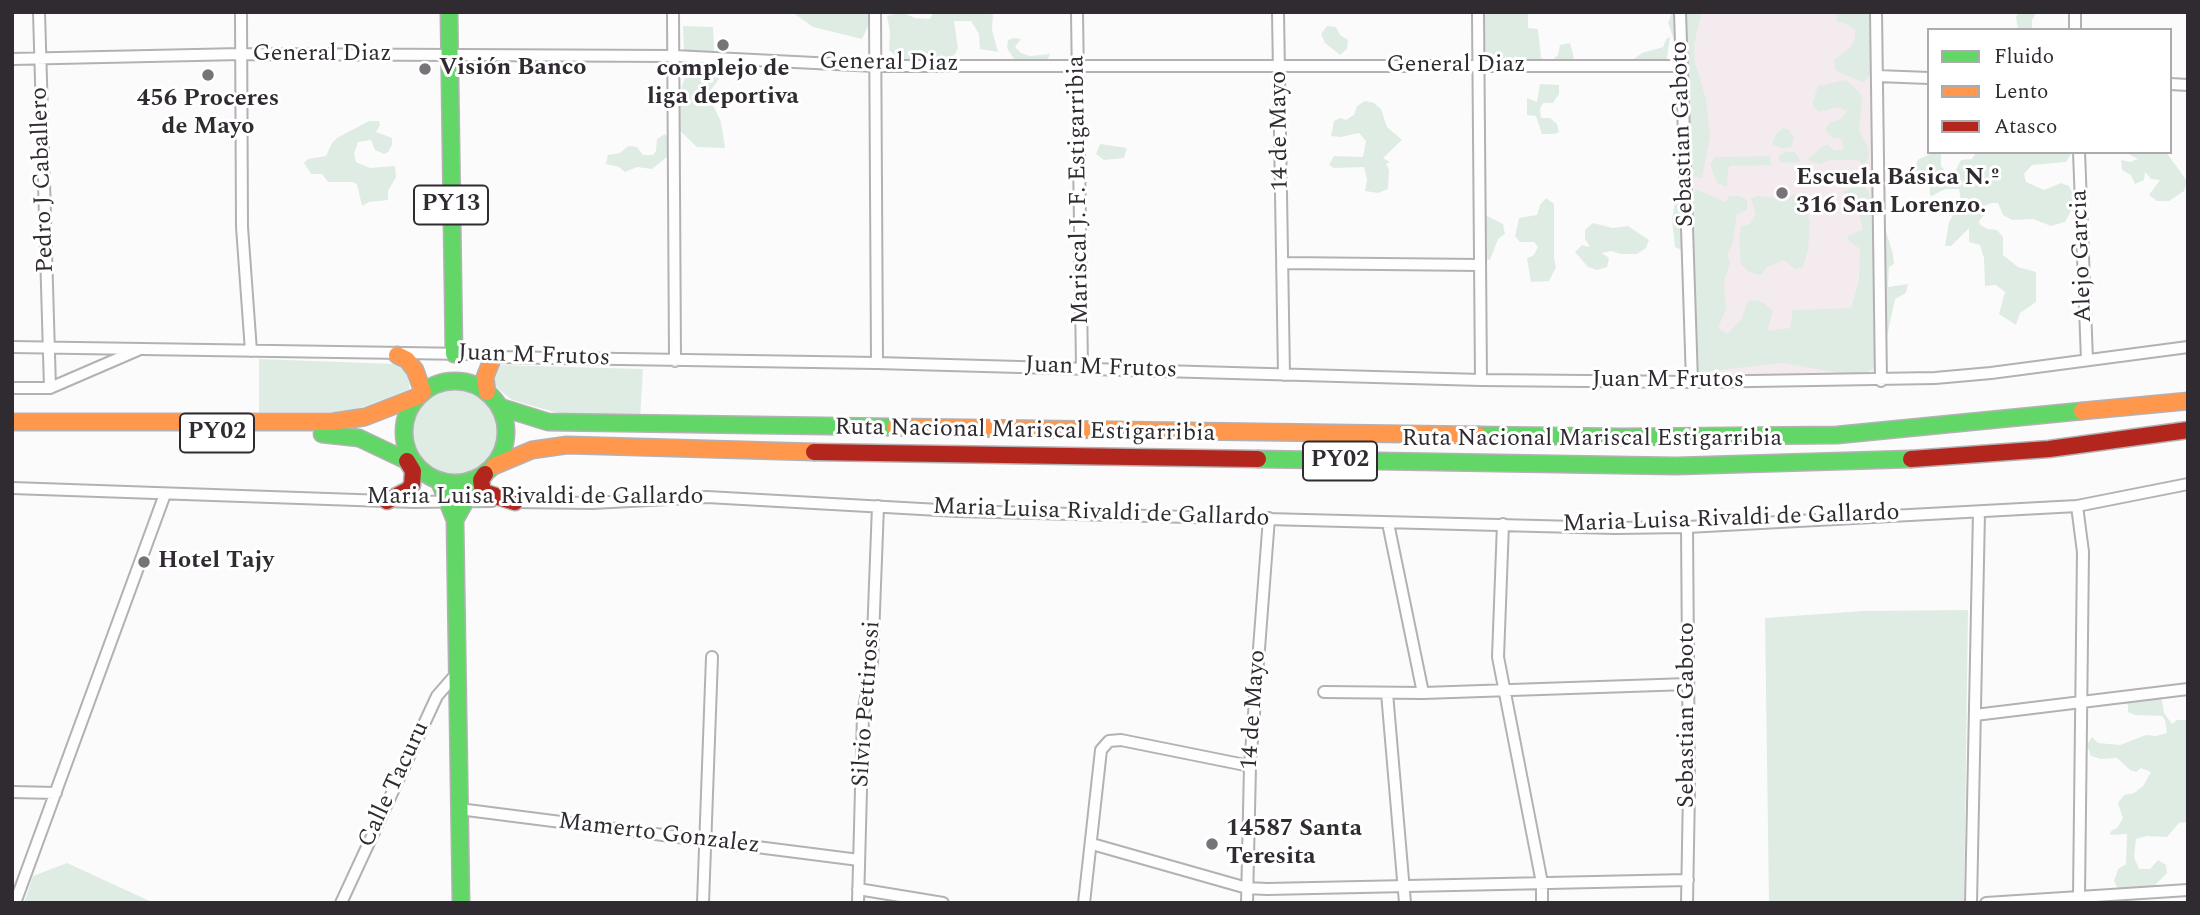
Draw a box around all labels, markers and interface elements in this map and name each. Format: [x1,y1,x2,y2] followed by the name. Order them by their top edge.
[1927,28,2172,154] legend
[715,37,731,53] marker: complejo de liga deportiva
[252,41,392,69] street label: General Diaz
[1666,41,1702,227] street label: Sebastian Gaboto
[1994,41,2054,73] text: Fluido
[819,48,959,80] street label: General Diaz
[1386,52,1526,80] street label: General Diaz
[439,55,586,83] place label: Visión Banco
[1063,55,1097,325] street label: Mariscal J. F. Estigarribia
[647,56,799,112] place label: complejo de liga deportiva
[417,61,433,77] marker: Visión Banco
[200,67,216,83] marker: 456 Proceres de Mayo
[1266,71,1296,191] street label: 14 de Mayo
[1994,76,2048,108] text: Lento
[26,86,62,274] street label: Pedro J Caballero
[137,86,279,142] place label: 456 Proceres de Mayo
[1994,111,2057,143] text: Atasco
[1796,165,2000,221] place label: Escuela Básica N.º 316 San Lorenzo.
[1774,185,1790,201] marker: Escuela Básica N.º 316 San Lorenzo.
[414,186,488,224] road number: PY13
[2066,189,2100,323] street label: Alejo Garcia
[457,340,611,374] street label: Juan M Frutos
[1024,352,1178,386] street label: Juan M Frutos
[1592,367,1744,395] street label: Juan M Frutos
[180,414,254,452] road number: PY02
[834,414,1216,450] street label: Ruta Nacional Mariscal Estigarribia
[1402,426,1782,454] street label: Ruta Nacional Mariscal Estigarribia
[1303,442,1377,481] road number: PY02
[366,484,704,512] street label: Maria Luisa Rivaldi de Gallardo
[932,494,1270,534] street label: Maria Luisa Rivaldi de Gallardo
[1562,500,1900,540] street label: Maria Luisa Rivaldi de Gallardo
[158,548,274,576] place label: Hotel Tajy
[136,554,152,570] marker: Hotel Tajy
[848,620,888,788] street label: Silvio Pettirossi
[1674,622,1702,808] street label: Sebastian Gaboto
[1236,649,1274,771] street label: 14 de Mayo
[353,717,437,853] street label: Calle Tacuru
[557,808,761,862] street label: Mamerto Gonzalez
[1226,816,1362,872] place label: 14587 Santa Teresita
[1204,836,1220,852] marker: 14587 Santa Teresita

